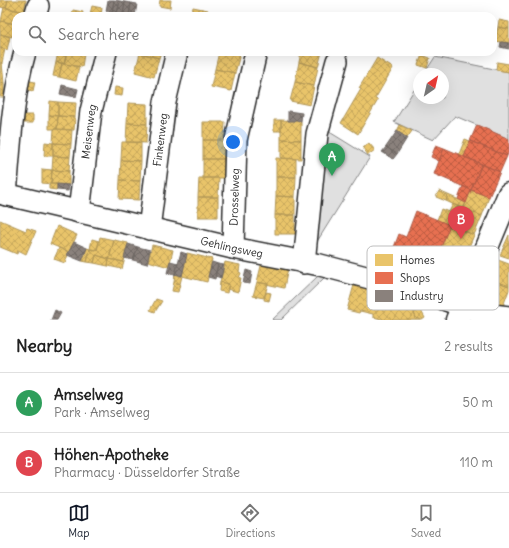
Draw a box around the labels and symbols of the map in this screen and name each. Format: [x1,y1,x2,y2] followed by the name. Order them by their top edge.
[413,68,449,104] north arrow
[78,103,99,160] street label: Meisenweg
[150,112,171,167] street label: Finkenweg
[223,132,243,152] your location
[319,143,345,176] pin: A
[227,168,242,226] street label: Drosselweg
[448,206,474,239] pin: B
[199,234,264,261] street label: Gehlingsweg
[367,246,499,310] legend
[400,253,435,267] text: Homes
[400,271,430,285] text: Shops
[400,289,443,303] text: Industry

